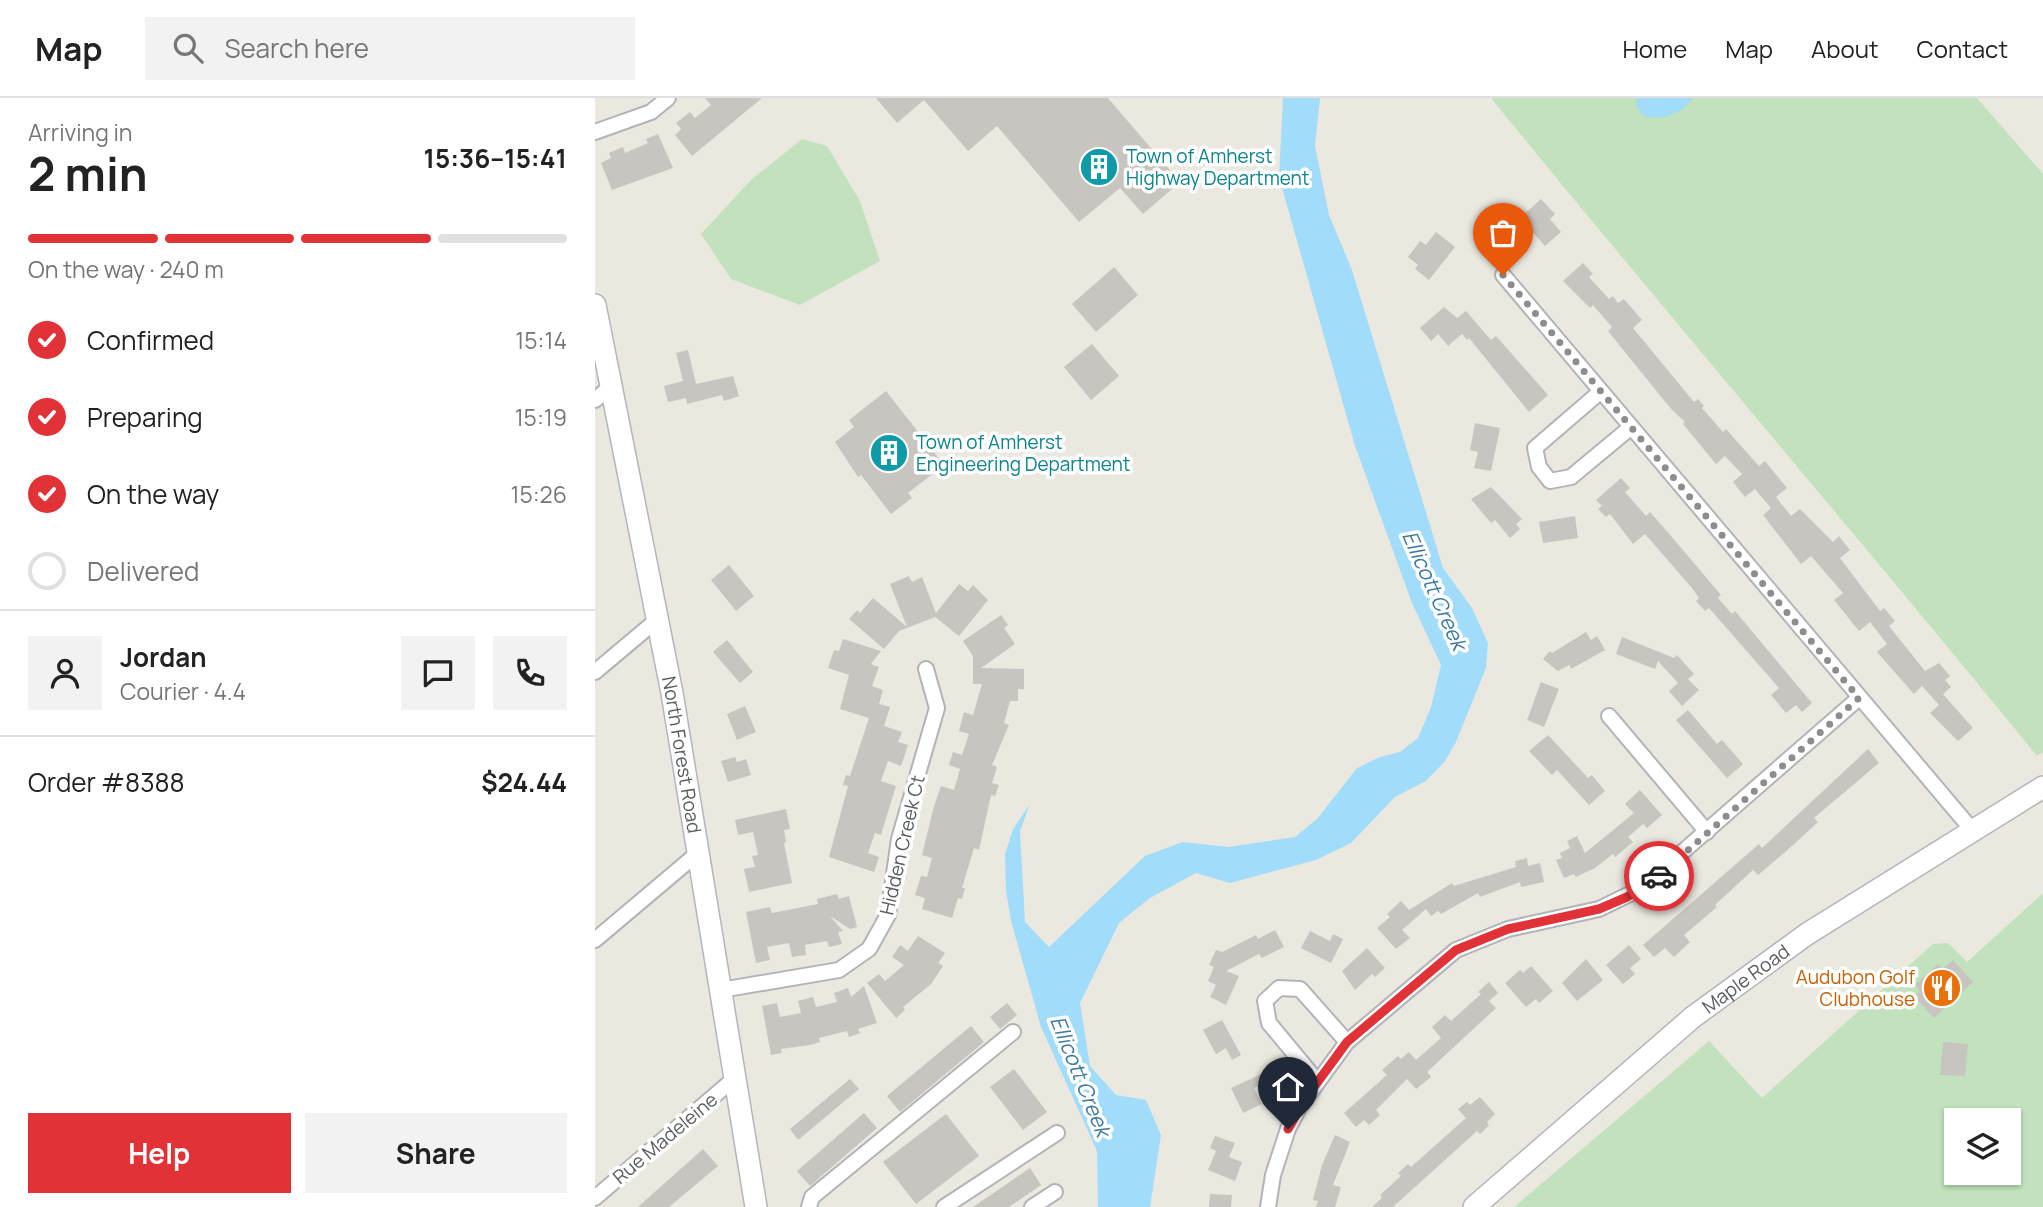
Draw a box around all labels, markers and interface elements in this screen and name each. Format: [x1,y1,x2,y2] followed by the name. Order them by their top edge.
[145,17,635,80] search box
[35,26,103,71] text: Map
[169,29,207,67] icon: search
[225,30,369,66] text: Search here
[1622,32,1687,65] text: Home
[1725,32,1773,65] text: Map
[1811,32,1879,65] text: About
[1917,32,2008,65] text: Contact
[28,116,133,148] text: Arriving in
[424,140,567,176] text: 15:36–15:41
[28,142,148,205] text: 2 min
[1126,143,1309,191] place label: Town of Amherst Highway Department
[1078,146,1120,188] building icon: Town of Amherst Highway Department
[1473,203,1533,275] pin
[1484,214,1522,252] icon: bag
[28,253,224,285] text: On the way · 240 m
[28,321,66,359] icon: check
[87,322,214,358] text: Confirmed
[515,324,567,356] text: 15:14
[28,398,66,436] icon: check
[87,399,203,435] text: Preparing
[515,401,567,433] text: 15:19
[916,429,1130,477] place label: Town of Amherst Engineering Department
[868,432,910,474] building icon: Town of Amherst Engineering Department
[28,475,66,513] icon: check
[87,476,219,512] text: On the way
[510,478,567,510] text: 15:26
[1396,526,1475,656] water label: Ellicott Creek
[87,553,199,589] text: Delivered
[28,636,102,710] button: person
[401,636,475,710] button: chat
[493,636,567,710] button: phone
[120,639,206,675] text: Jordan
[656,674,708,835] street label: North Forest Road
[120,675,246,707] text: Courier · 4.4
[28,764,185,800] text: Order #8388
[481,764,567,800] text: $24.44
[873,773,931,917] street label: Hidden Creek Ct
[1624,841,1694,911] courier
[1640,857,1678,895] icon: car
[1697,938,1795,1019] street label: Maple Road
[1796,964,1915,1012] place label: Audubon Golf Clubhouse
[1921,967,1963,1009] restaurant icon: Audubon Golf Clubhouse
[1044,1012,1119,1143] water label: Ellicott Creek
[1258,1057,1318,1129] pin
[1269,1068,1307,1106] icon: home
[607,1086,723,1190] street label: Rue Madeleine
[1944,1108,2021,1185] map controls
[1944,1108,2021,1185] button: layers
[28,1113,291,1193] button: Help
[305,1113,567,1193] button: Share

